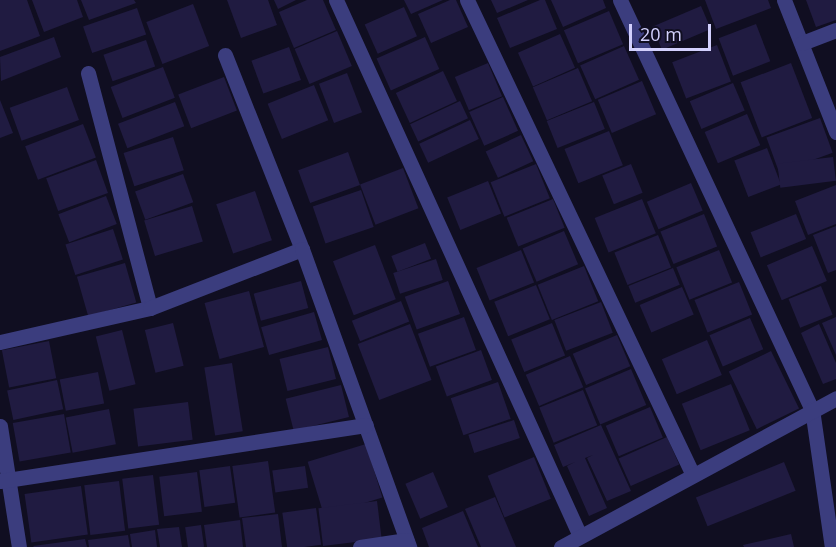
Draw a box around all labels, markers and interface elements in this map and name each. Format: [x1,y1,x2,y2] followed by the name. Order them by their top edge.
[632,12,714,50] scale bar
[640,22,682,46] text: 20 m

